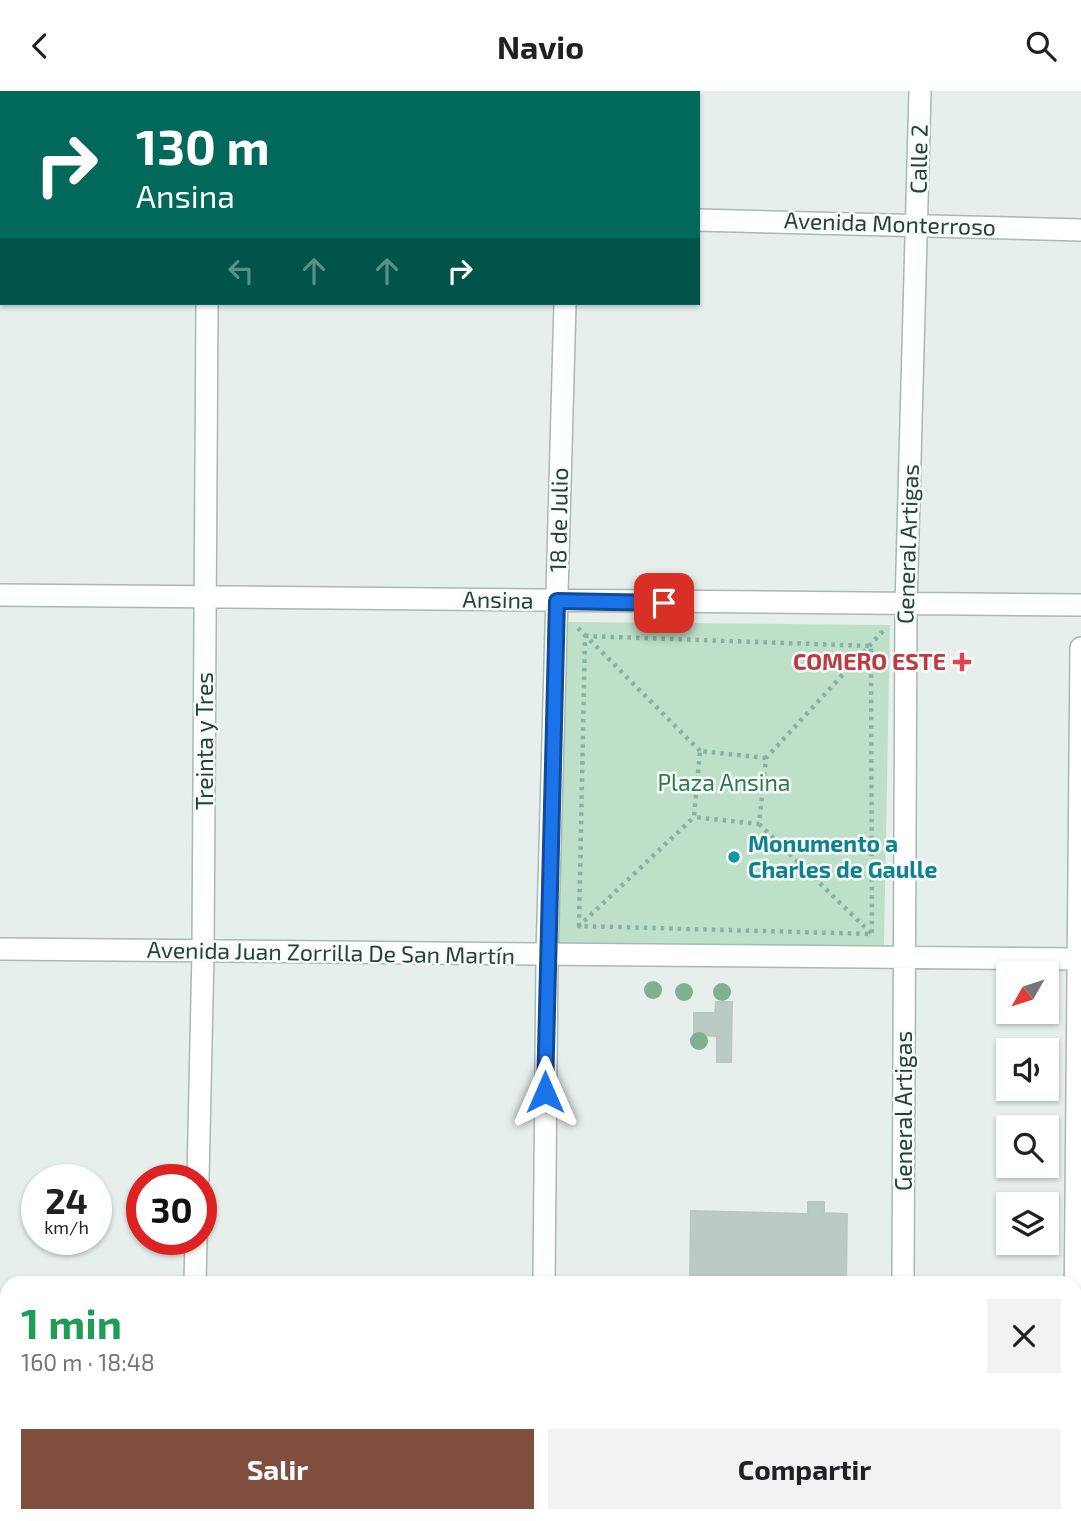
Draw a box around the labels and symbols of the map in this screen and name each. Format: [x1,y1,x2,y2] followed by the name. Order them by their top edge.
[903,124,933,194] street label: Calle 2
[784,205,996,241] street label: Avenida Monterroso
[890,463,924,625] street label: General Artigas
[543,467,573,573] street label: 18 de Julio
[634,573,694,633] pin
[462,584,534,614] street label: Ansina
[793,647,946,675] place label: COMERO ESTE
[952,652,972,672] marker: COMERO ESTE
[190,672,218,810] street label: Treinta y Tres
[657,768,791,796] park label: Plaza Ansina
[748,829,937,883] place label: Monumento a Charles de Gaulle
[726,849,742,865] marker: Monumento a Charles de Gaulle
[147,935,515,969] street label: Avenida Juan Zorrilla De San Martín
[996,961,1059,1024] north arrow
[889,1031,917,1191] street label: General Artigas
[508,1055,582,1129] position arrow
[126,1164,217,1255] speed limit sign: 30

